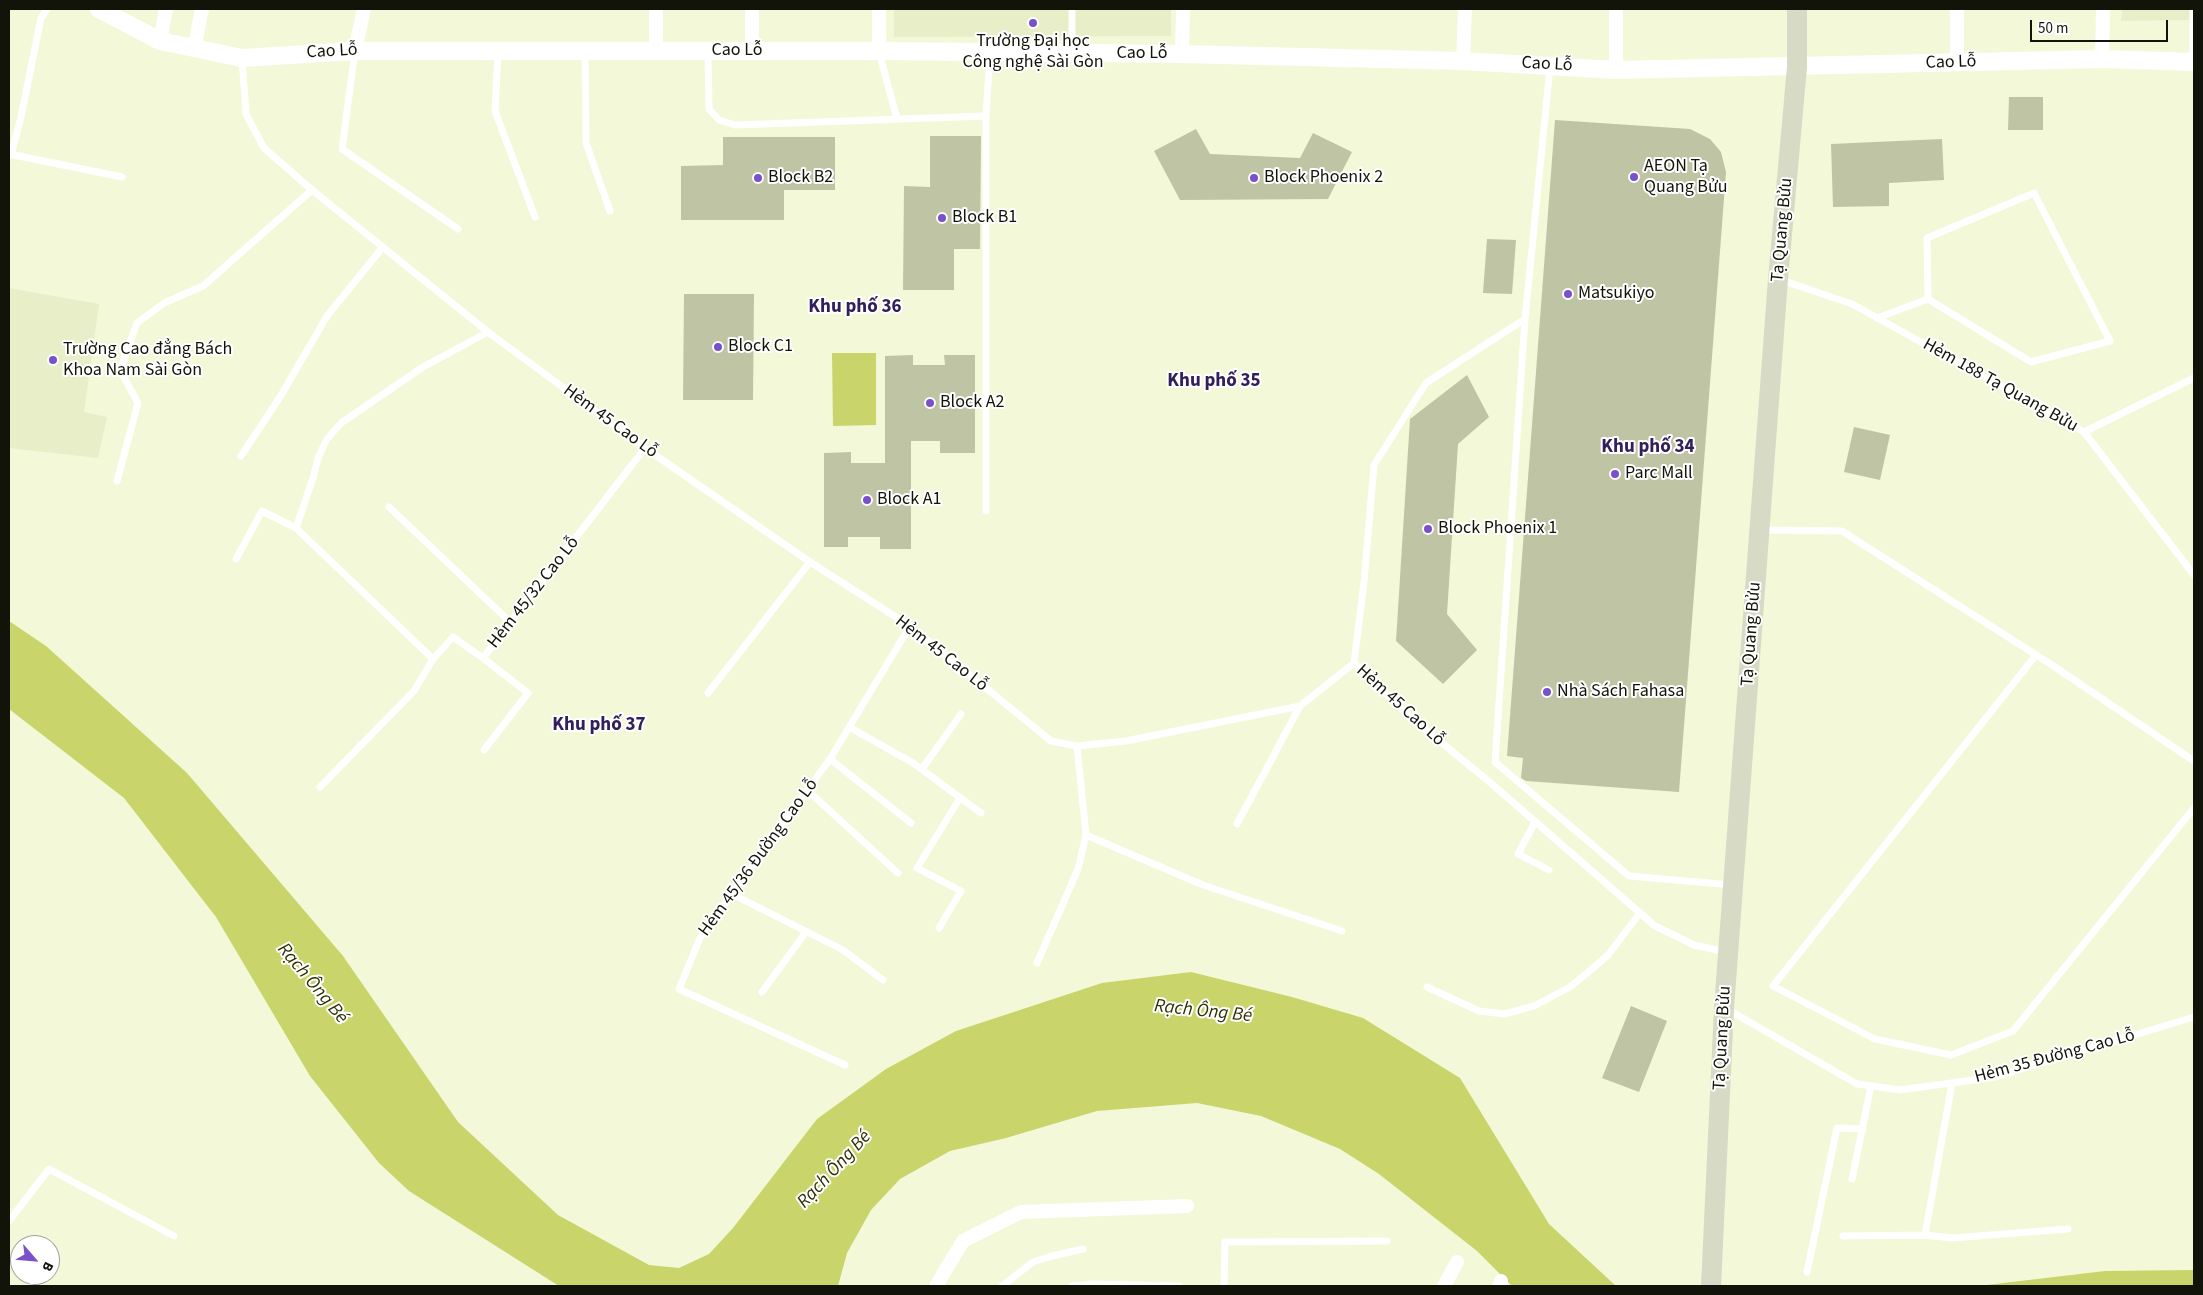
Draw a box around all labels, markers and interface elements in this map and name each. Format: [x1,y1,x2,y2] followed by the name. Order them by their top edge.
[2033,10,2170,42] scale bar
[1027,17,1039,29] marker: Trường Đại học Công nghệ Sài Gòn
[2038,18,2068,39] text: 50 m
[962,31,1104,74] place label: Trường Đại học Công nghệ Sài Gòn
[306,40,358,64] street label: Cao Lỗ
[712,40,762,62] street label: Cao Lỗ
[1117,43,1167,65] street label: Cao Lỗ
[1925,51,1977,75] street label: Cao Lỗ
[1521,53,1573,77] street label: Cao Lỗ
[1644,156,1728,198] place label: AEON Tạ Quang Bửu
[768,167,833,189] place label: Block B2
[1264,167,1383,189] place label: Block Phoenix 2
[1628,171,1640,183] marker: AEON Tạ Quang Bửu
[752,172,764,184] marker: Block B2
[1248,172,1260,184] marker: Block Phoenix 2
[1768,177,1798,283] street label: Tạ Quang Bửu
[952,207,1017,229] place label: Block B1
[936,212,948,224] marker: Block B1
[1578,283,1655,305] place label: Matsukiyo
[1562,288,1574,300] marker: Matsukiyo
[808,297,902,319] district label: Khu phố 36
[1919,334,2081,438] street label: Hẻm 188 Tạ Quang Bửu
[728,336,793,358] place label: Block C1
[63,339,232,382] place label: Trường Cao đẳng Bách Khoa Nam Sài Gòn
[712,341,724,353] marker: Block C1
[47,354,59,366] marker: Trường Cao đẳng Bách Khoa Nam Sài Gòn
[1167,371,1261,393] district label: Khu phố 35
[558,380,662,464] street label: Hẻm 45 Cao Lỗ
[940,392,1004,414] place label: Block A2
[924,397,936,409] marker: Block A2
[1601,437,1695,459] district label: Khu phố 34
[1625,463,1693,485] place label: Parc Mall
[1609,468,1621,480] marker: Parc Mall
[877,489,941,511] place label: Block A1
[861,494,873,506] marker: Block A1
[1438,518,1557,540] place label: Block Phoenix 1
[1422,523,1434,535] marker: Block Phoenix 1
[484,533,584,653] street label: Hẻm 45/32 Cao Lỗ
[1738,581,1766,687] street label: Tạ Quang Bửu
[890,611,992,697] street label: Hẻm 45 Cao Lỗ
[1351,661,1449,751] street label: Hẻm 45 Cao Lỗ
[1557,681,1684,703] place label: Nhà Sách Fahasa
[1541,686,1553,698] marker: Nhà Sách Fahasa
[552,715,646,737] district label: Khu phố 37
[695,775,823,941] street label: Hẻm 45/36 Đường Cao Lỗ
[272,939,352,1029] water label: Rạch Ông Bé
[1709,985,1737,1091] street label: Tạ Quang Bửu
[1153,996,1253,1028] water label: Rạch Ông Bé
[1972,1025,2138,1089] street label: Hẻm 35 Đường Cao Lỗ
[793,1126,877,1214] water label: Rạch Ông Bé
[10,1235,60,1285] north arrow
[37,1258,58,1275] text: B

